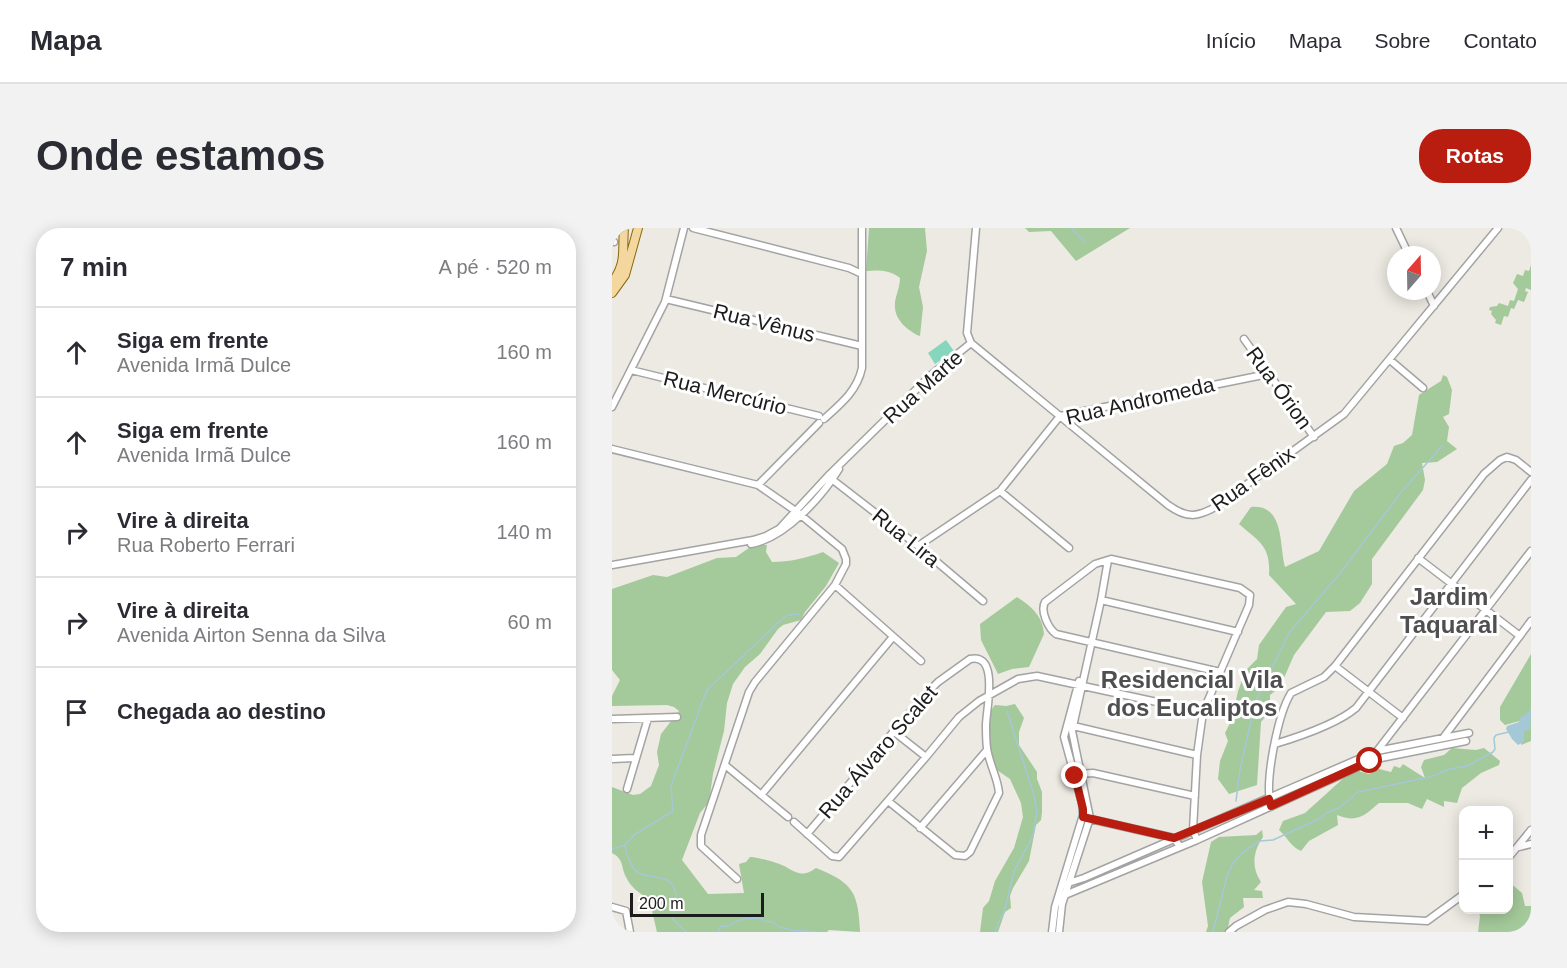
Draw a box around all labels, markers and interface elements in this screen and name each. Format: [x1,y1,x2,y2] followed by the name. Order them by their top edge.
[30,25,102,56] text: Mapa
[1206,29,1256,52] text: Início
[1289,29,1341,52] text: Mapa
[1374,29,1430,52] text: Sobre
[1463,29,1537,52] text: Contato
[1419,129,1531,183] button: Rotas
[36,132,325,179] text: Onde estamos
[1387,246,1441,300] north arrow
[60,252,128,282] text: 7 min
[439,256,552,278] text: A pé · 520 m
[711,299,817,346] street label: Rua Vênus
[117,328,269,353] text: Siga em frente
[60,336,93,369] icon: ahead
[496,341,552,363] text: 160 m
[1242,342,1317,433] street label: Rua Órion
[879,345,967,428] street label: Rua Marte
[117,354,291,376] text: Avenida Irmã Dulce
[661,366,789,419] street label: Rua Mercúrio
[1063,372,1217,429] street label: Rua Andromeda
[117,418,269,443] text: Siga em frente
[60,426,93,459] icon: ahead
[496,431,552,453] text: 160 m
[1207,441,1299,515] street label: Rua Fênix
[117,444,291,466] text: Avenida Irmã Dulce
[868,504,945,572] street label: Rua Lira
[117,508,249,533] text: Vire à direita
[60,516,93,549] icon: right
[496,521,552,543] text: 140 m
[117,534,295,556] text: Rua Roberto Ferrari
[1400,583,1498,638] district label: Jardim Taquaral
[117,598,249,623] text: Vire à direita
[60,606,93,639] icon: right
[508,611,552,633] text: 60 m
[117,624,386,646] text: Avenida Airton Senna da Silva
[1101,666,1284,721] district label: Residencial Vila dos Eucaliptos
[814,681,942,823] street label: Rua Álvaro Scalet
[60,696,93,729] icon: arrive
[117,699,326,724] text: Chegada ao destino
[1356,747,1382,773] route start
[1061,762,1087,788] route end
[1459,806,1513,914] map controls
[1459,806,1513,860] button: +
[1459,860,1513,914] button: −
[630,890,764,918] scale bar
[639,895,683,912] text: 200 m

